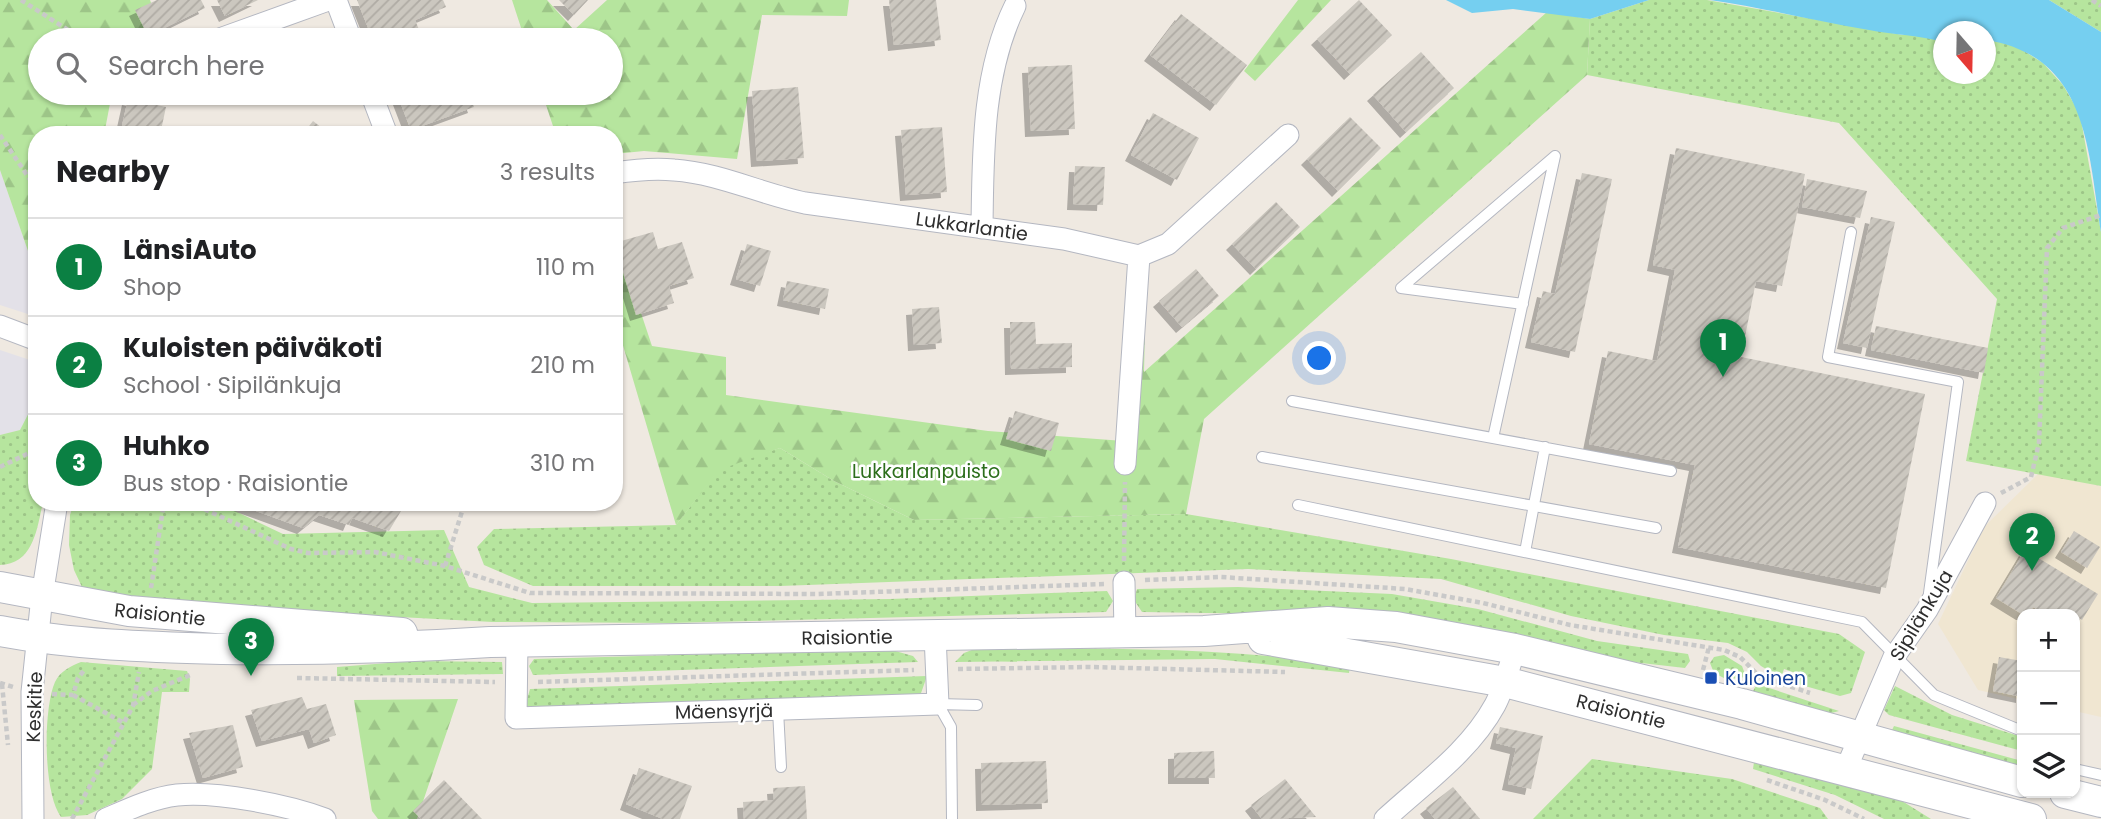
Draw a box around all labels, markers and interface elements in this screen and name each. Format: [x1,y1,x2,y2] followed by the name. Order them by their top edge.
[1933,21,1996,84] north arrow
[28,28,623,105] search box
[52,48,90,86] icon: search
[108,48,265,84] text: Search here
[56,150,170,193] text: Nearby
[500,156,595,188] text: 3 results
[914,205,1030,248] street label: Lukkarlantie
[123,232,257,268] text: LänsiAuto
[75,251,83,283] text: 1
[536,251,595,283] text: 110 m
[123,271,182,303] text: Shop
[1700,319,1746,377] pin: 1
[123,330,382,366] text: Kuloisten päiväkoti
[1302,341,1336,375] your location
[72,349,86,381] text: 2
[530,349,595,381] text: 210 m
[123,369,342,401] text: School · Sipilänkuja
[123,428,210,464] text: Huhko
[72,447,86,479] text: 3
[530,447,595,479] text: 310 m
[852,458,1000,485] park label: Lukkarlanpuisto
[123,467,348,499] text: Bus stop · Raisiontie
[2009,513,2055,571] pin: 2
[1883,564,1959,666] street label: Sipilänkuja
[113,596,207,633] street label: Raisiontie
[2017,609,2080,798] map controls
[2017,609,2080,672] button: +
[228,618,274,676] pin: 3
[801,623,893,652] street label: Raisiontie
[1725,665,1806,692] place label: Kuloinen
[1703,670,1719,686] marker: Kuloinen
[20,671,49,743] street label: Keskitie
[2017,672,2080,735] button: −
[1573,687,1668,736] street label: Raisiontie
[675,697,773,726] street label: Mäensyrjä
[2017,735,2080,798] button: layers

